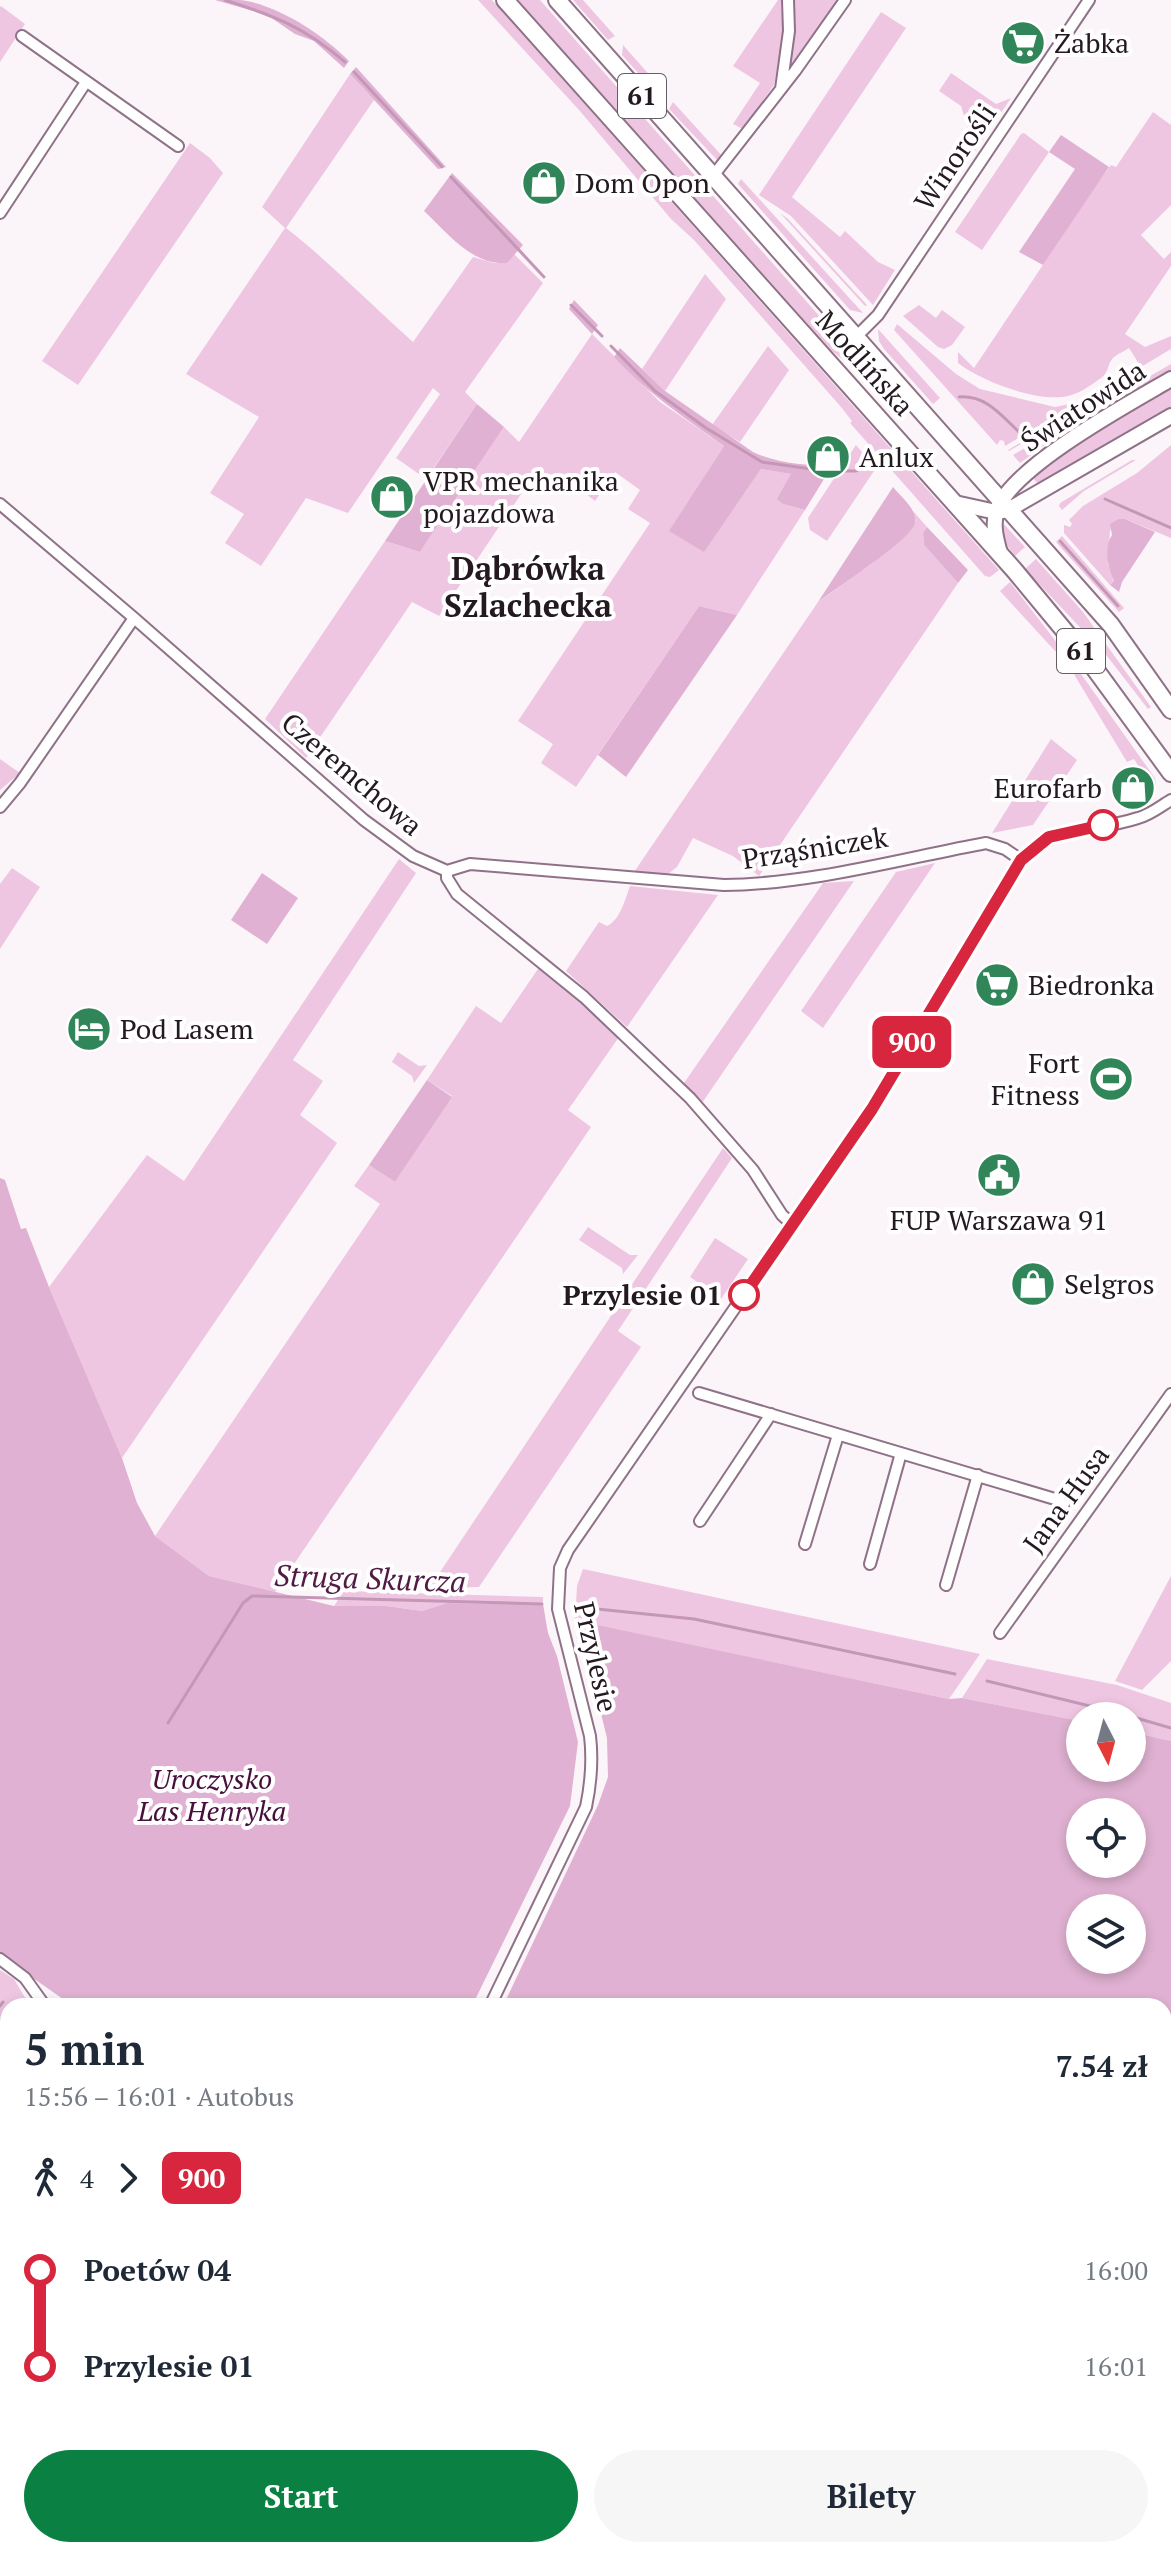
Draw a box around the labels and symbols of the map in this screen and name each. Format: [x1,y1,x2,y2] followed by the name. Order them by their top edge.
[999,19,1047,67] supermarket icon: Żabka
[1054,24,1129,61] place label: Żabka
[618,74,666,118] road number: 61
[905,96,1004,218] street label: Winorośli
[520,159,568,207] shop icon: Dom Opon
[575,164,710,201] place label: Dom Opon
[808,302,922,423] street label: Modlińska
[1013,351,1152,460] street label: Światowida
[804,433,852,481] shop icon: Anlux
[859,438,934,475] place label: Anlux
[423,462,619,531] place label: VPR mechanika pojazdowa
[368,473,416,521] shop icon: VPR mechanika pojazdowa
[444,547,612,626] district label: Dąbrówka Szlachecka
[1057,629,1105,673] road number: 61
[274,704,430,843] street label: Czeremchowa
[1109,764,1157,812] shop icon: Eurofarb
[994,769,1102,806] place label: Eurofarb
[1088,810,1118,840] unlabelled marker
[740,818,891,877] street label: Prząśniczek
[973,961,1021,1009] supermarket icon: Biedronka
[1028,966,1155,1003] place label: Biedronka
[65,1005,113,1053] hotel icon: Pod Lasem
[120,1010,254,1047] place label: Pod Lasem
[866,1016,958,1068] line badge: 900
[991,1044,1081,1113] place label: Fort Fitness
[1087,1055,1135,1103] sports icon: Fort Fitness
[975,1151,1023,1199] public building icon: FUP Warszawa 91
[890,1201,1108,1238] place label: FUP Warszawa 91
[1009,1260,1057,1308] shop icon: Selgros
[1064,1265,1155,1302] place label: Selgros
[563,1276,722,1313] place label: Przylesie 01
[729,1280,759,1310] marker: Przylesie 01
[1014,1438,1117,1560] street label: Jana Husa
[274,1555,467,1601] water label: Struga Skurcza
[566,1598,627,1716] street label: Przylesie
[1066,1702,1146,1782] north arrow
[137,1760,286,1829] park label: Uroczysko Las Henryka

